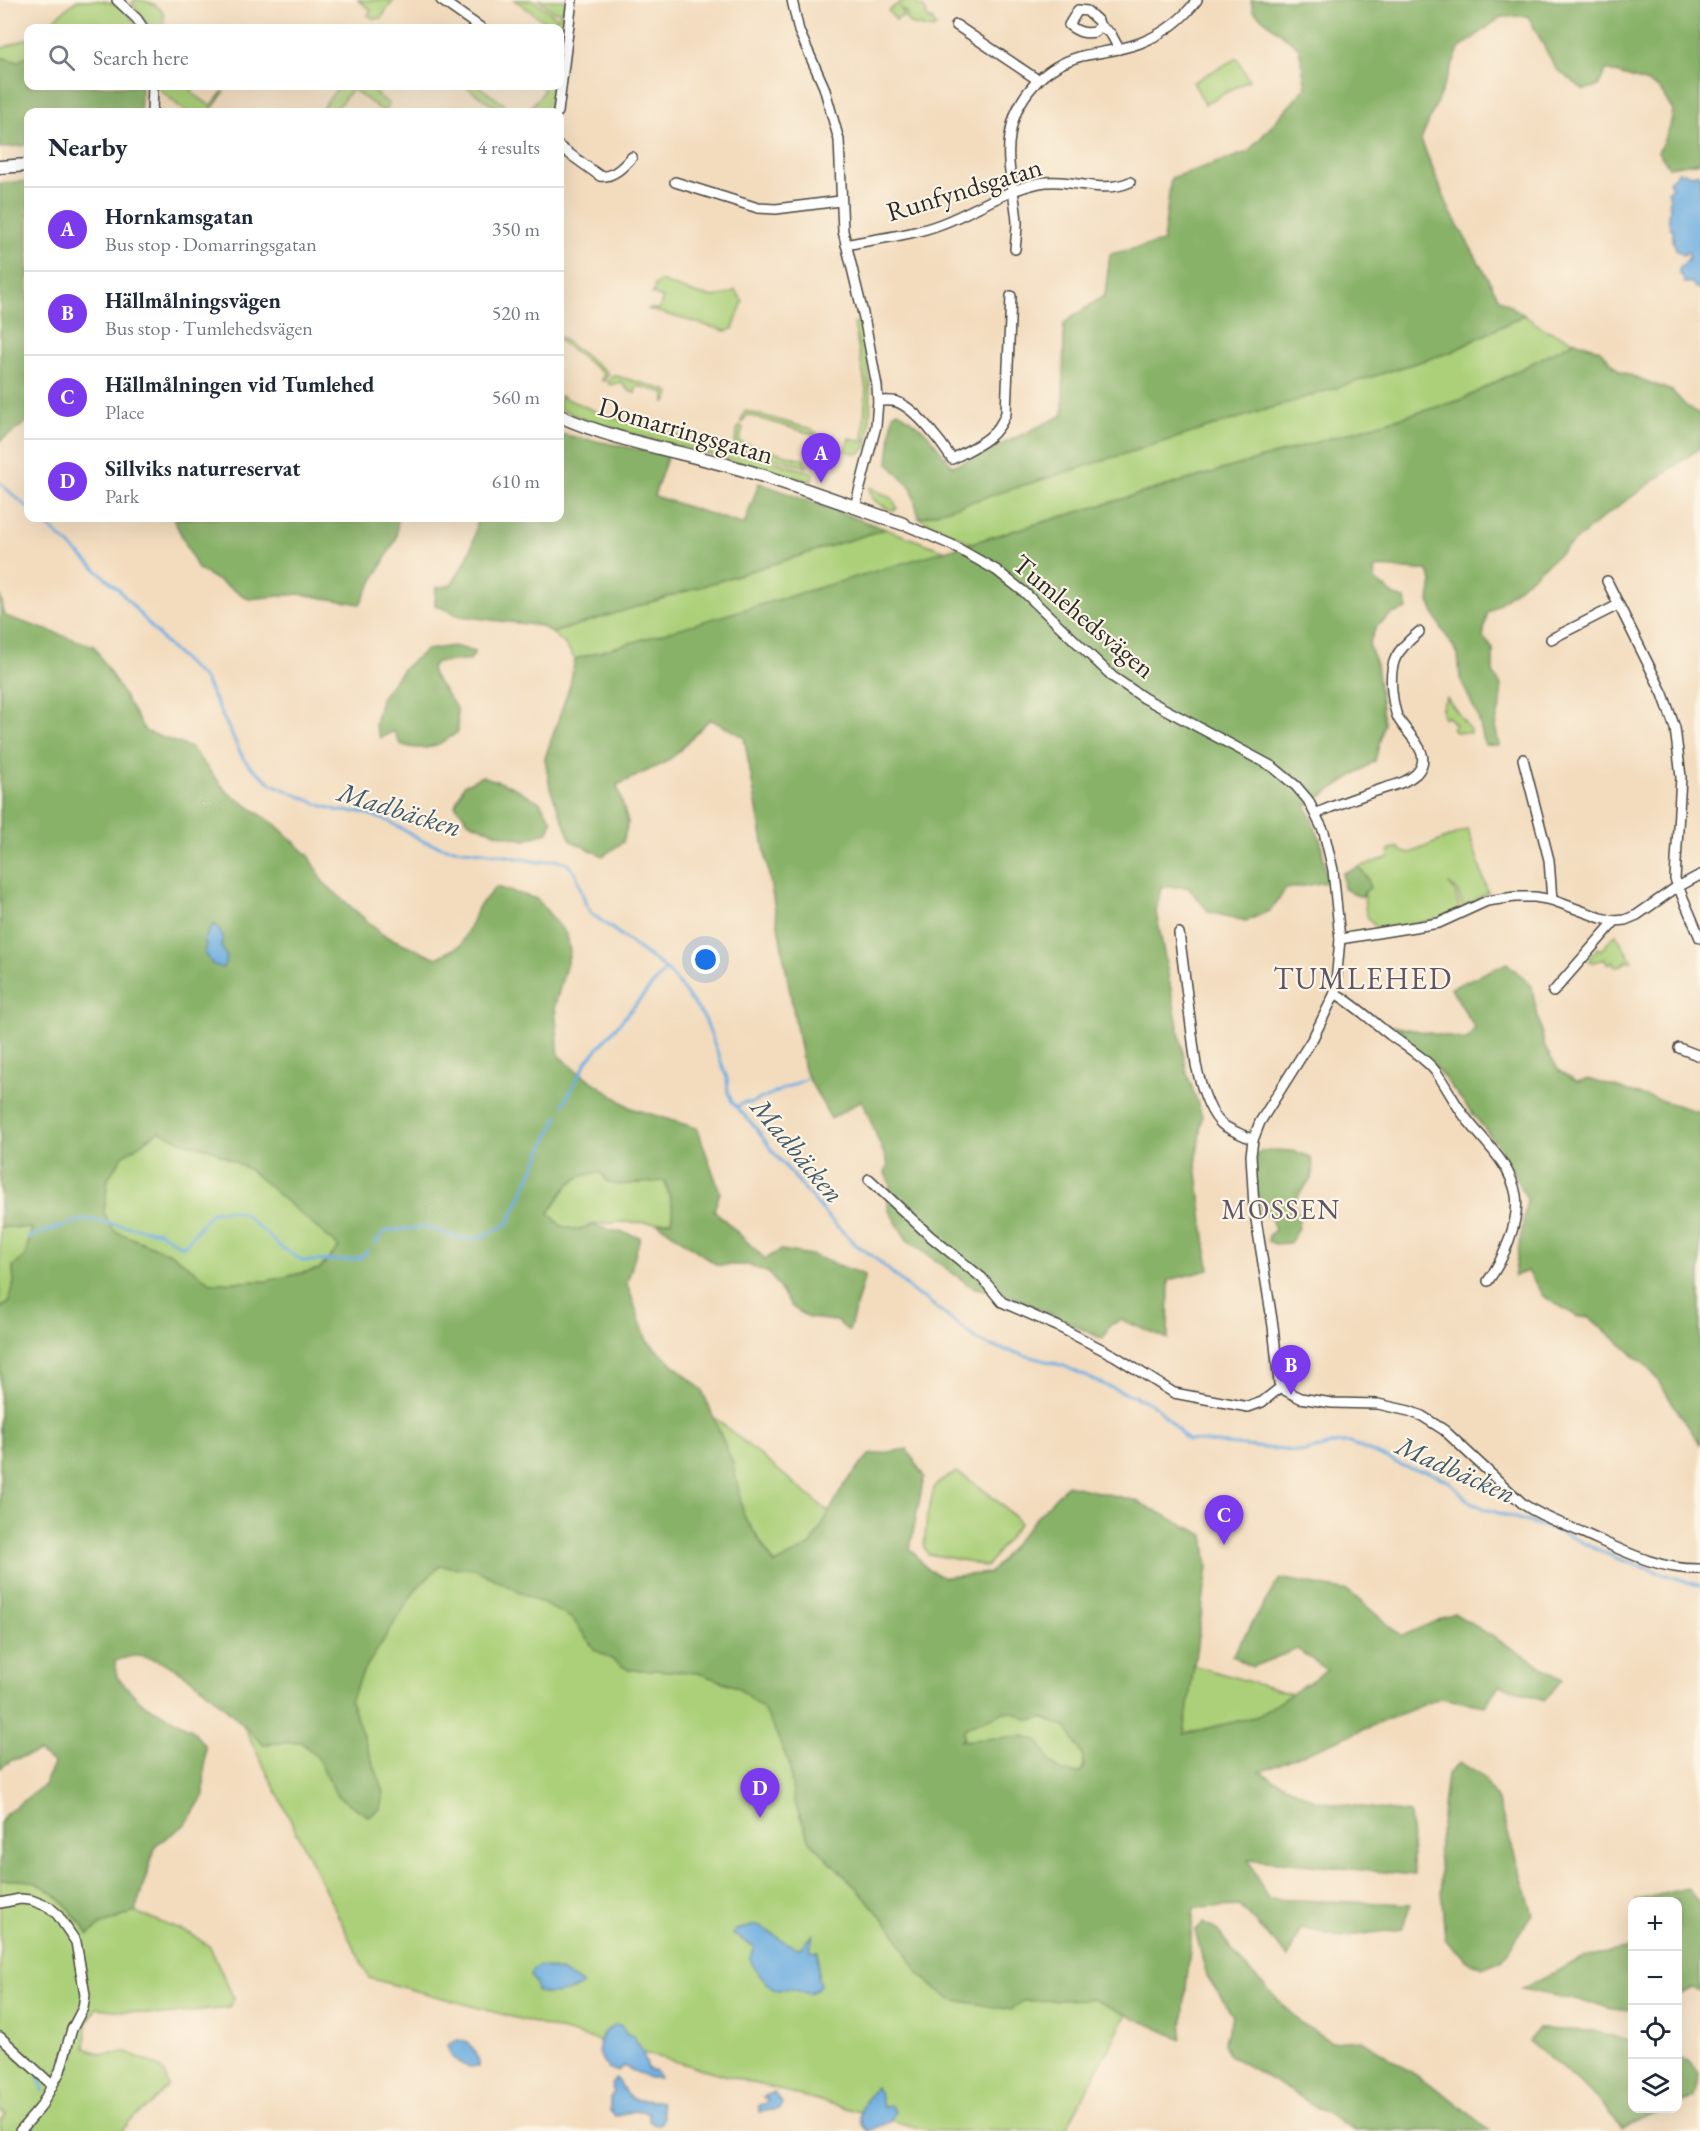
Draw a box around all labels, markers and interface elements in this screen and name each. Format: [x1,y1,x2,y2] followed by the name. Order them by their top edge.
[24,24,564,90] search box
[45,41,78,74] icon: search
[93,43,188,72] text: Search here
[48,130,128,164] text: Nearby
[477,134,540,160] text: 4 results
[882,149,1046,229] street label: Runfyndsgatan
[105,202,254,231] text: Hornkamsgatan
[60,216,75,242] text: A
[492,216,540,242] text: 350 m
[105,231,317,257] text: Bus stop · Domarringsgatan
[105,286,281,315] text: Hällmålningsvägen
[61,300,74,326] text: B
[492,300,540,326] text: 520 m
[105,315,313,341] text: Bus stop · Tumlehedsvägen
[105,370,374,399] text: Hällmålningen vid Tumlehed
[60,384,75,410] text: C
[492,384,540,410] text: 560 m
[594,388,778,472] street label: Domarringsgatan
[105,399,144,425] text: Place
[802,434,840,483] pin: A
[105,454,301,483] text: Sillviks naturreservat
[60,468,75,494] text: D
[492,468,540,494] text: 610 m
[105,483,139,509] text: Park
[1005,546,1163,686] street label: Tumlehedsvägen
[332,773,466,845] water label: Madbäcken
[691,945,720,974] your location
[1273,959,1453,998] district label: TUMLEHED
[742,1088,853,1210] water label: Madbäcken
[1221,1191,1341,1227] district label: MOSSEN
[1272,1346,1310,1395] pin: B
[1389,1426,1521,1511] water label: Madbäcken
[1204,1496,1244,1545] pin: C
[740,1768,780,1818] pin: D
[1628,1897,1682,2113] map controls
[1628,1897,1682,1951] button: +
[1628,1951,1682,2005] button: −
[1628,2005,1682,2059] button: locate
[1628,2059,1682,2113] button: layers

